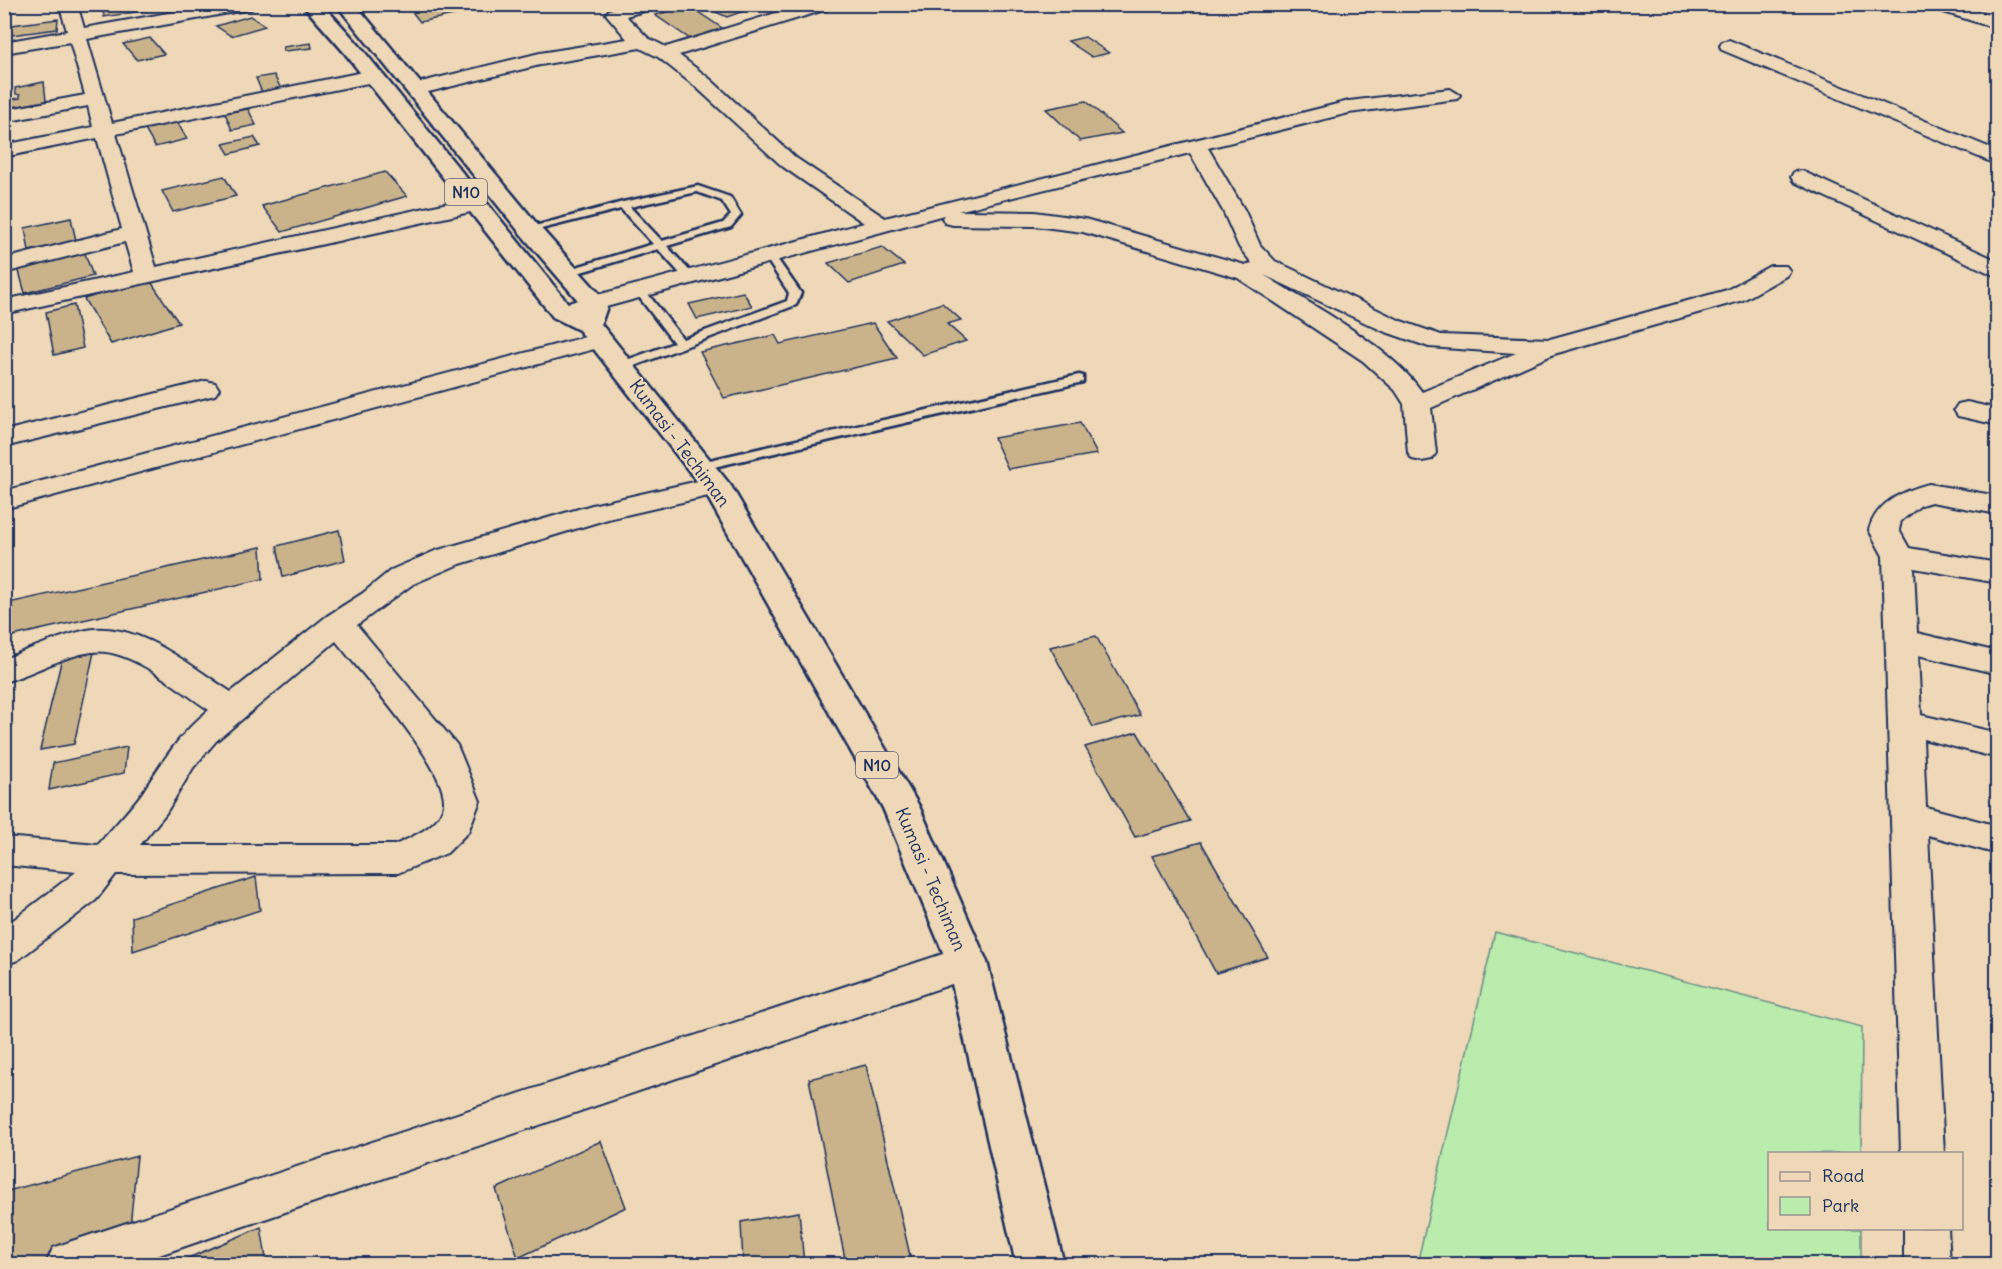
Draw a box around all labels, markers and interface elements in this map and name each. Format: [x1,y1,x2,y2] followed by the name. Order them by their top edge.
[445,179,487,205] road number: N10
[624,375,736,511] street label: Kumasi - Techiman
[856,752,898,778] road number: N10
[890,804,972,954] street label: Kumasi - Techiman
[1768,1152,1963,1230] legend
[1822,1164,1865,1187] text: Road
[1822,1194,1859,1217] text: Park

